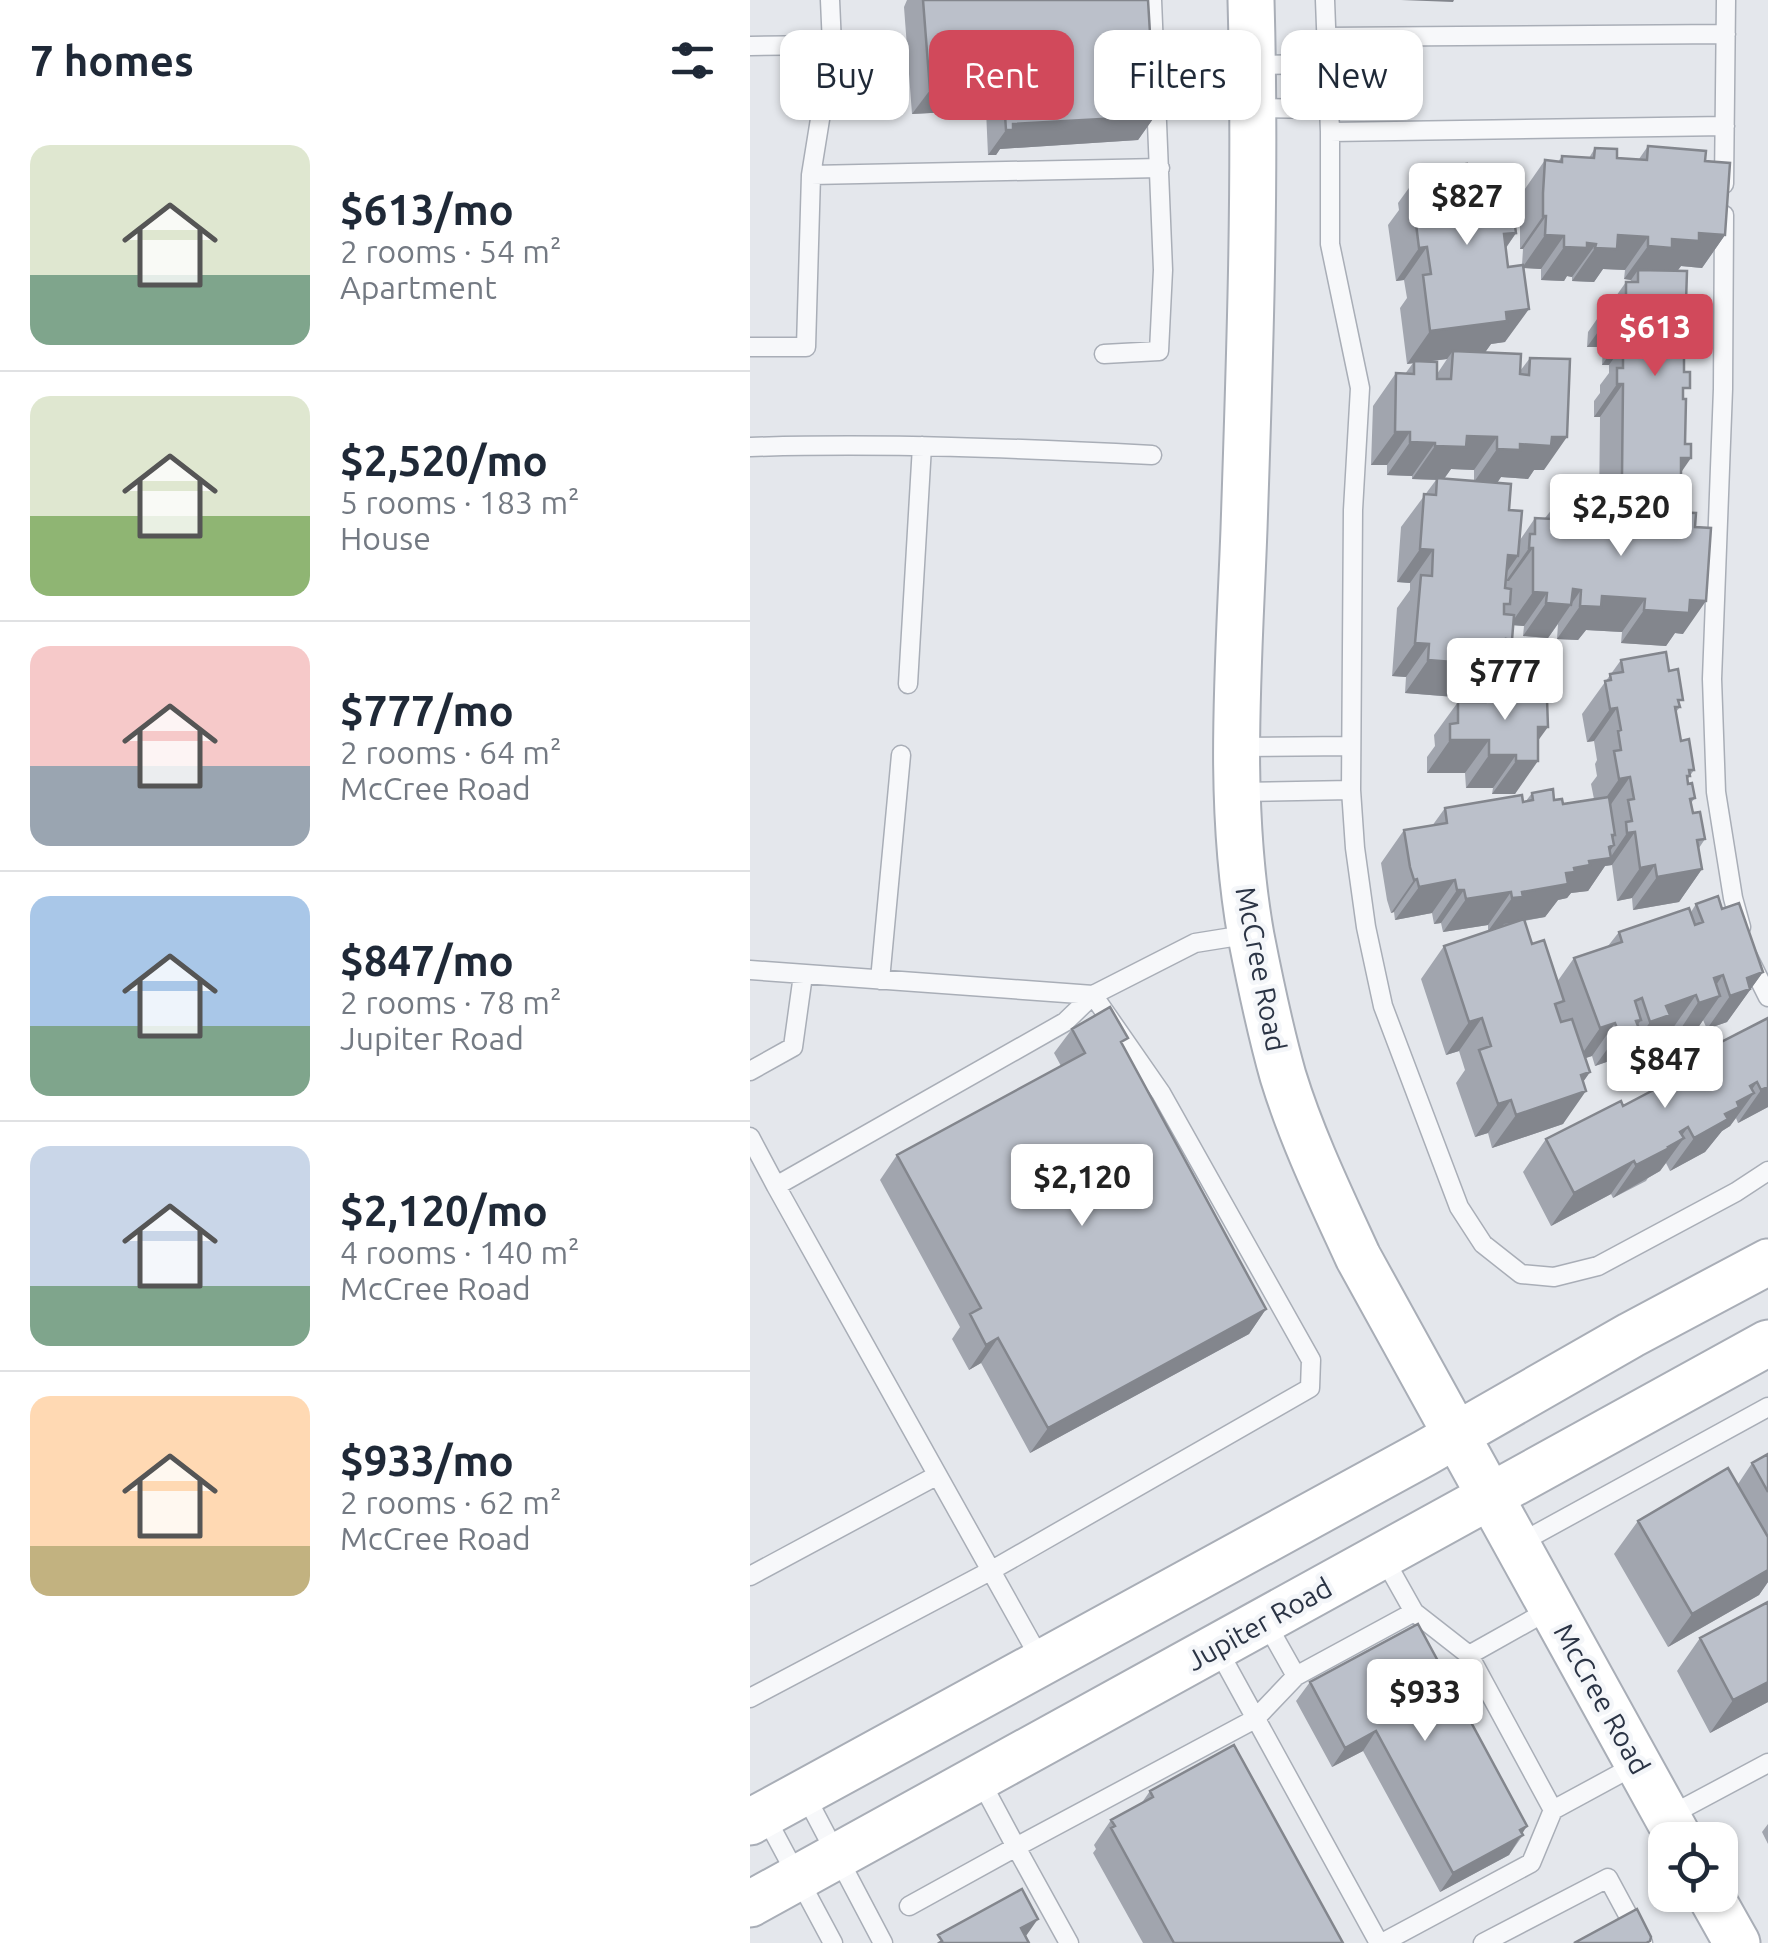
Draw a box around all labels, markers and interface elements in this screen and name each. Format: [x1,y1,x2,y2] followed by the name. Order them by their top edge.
[780,30,909,120] chip: Buy
[929,30,1074,120] chip: Rent
[1094,30,1261,120] chip: Filters
[1281,30,1423,120] chip: New
[665,33,720,88] icon: filters
[30,37,194,84] text: 7 homes
[1408,163,1526,248] pin: $827
[1431,177,1503,213] text: $827
[110,185,230,305] icon: home
[340,186,514,233] text: $613/mo
[340,233,561,269] text: 2 rooms · 54 m²
[340,269,497,305] text: Apartment
[1596,294,1714,379] pin: $613
[1619,308,1691,344] text: $613
[110,436,230,556] icon: home
[340,437,548,484] text: $2,520/mo
[1540,474,1702,559] pin: $2,520
[340,484,580,520] text: 5 rooms · 183 m²
[1572,488,1670,524] text: $2,520
[340,520,431,556] text: House
[1446,638,1564,723] pin: $777
[1469,652,1541,688] text: $777
[110,686,230,806] icon: home
[340,687,514,734] text: $777/mo
[340,734,561,770] text: 2 rooms · 64 m²
[340,770,531,806] text: McCree Road
[1230,884,1293,1054] street label: McCree Road
[110,936,230,1056] icon: home
[340,937,514,984] text: $847/mo
[340,984,561,1020] text: 2 rooms · 78 m²
[340,1020,524,1056] text: Jupiter Road
[1606,1026,1724,1111] pin: $847
[1629,1040,1701,1076] text: $847
[1001,1144,1163,1229] pin: $2,120
[1033,1158,1131,1194] text: $2,120
[110,1186,230,1306] icon: home
[340,1187,548,1234] text: $2,120/mo
[340,1234,580,1270] text: 4 rooms · 140 m²
[340,1270,531,1306] text: McCree Road
[110,1436,230,1556] icon: home
[340,1437,514,1484] text: $933/mo
[340,1484,561,1520] text: 2 rooms · 62 m²
[340,1520,531,1556] text: McCree Road
[1181,1571,1337,1676] street label: Jupiter Road
[1548,1618,1656,1779] street label: McCree Road
[1366,1659,1484,1744] pin: $933
[1389,1673,1461,1709] text: $933
[1648,1822,1738,1912] map controls
[1648,1822,1738,1912] button: locate

